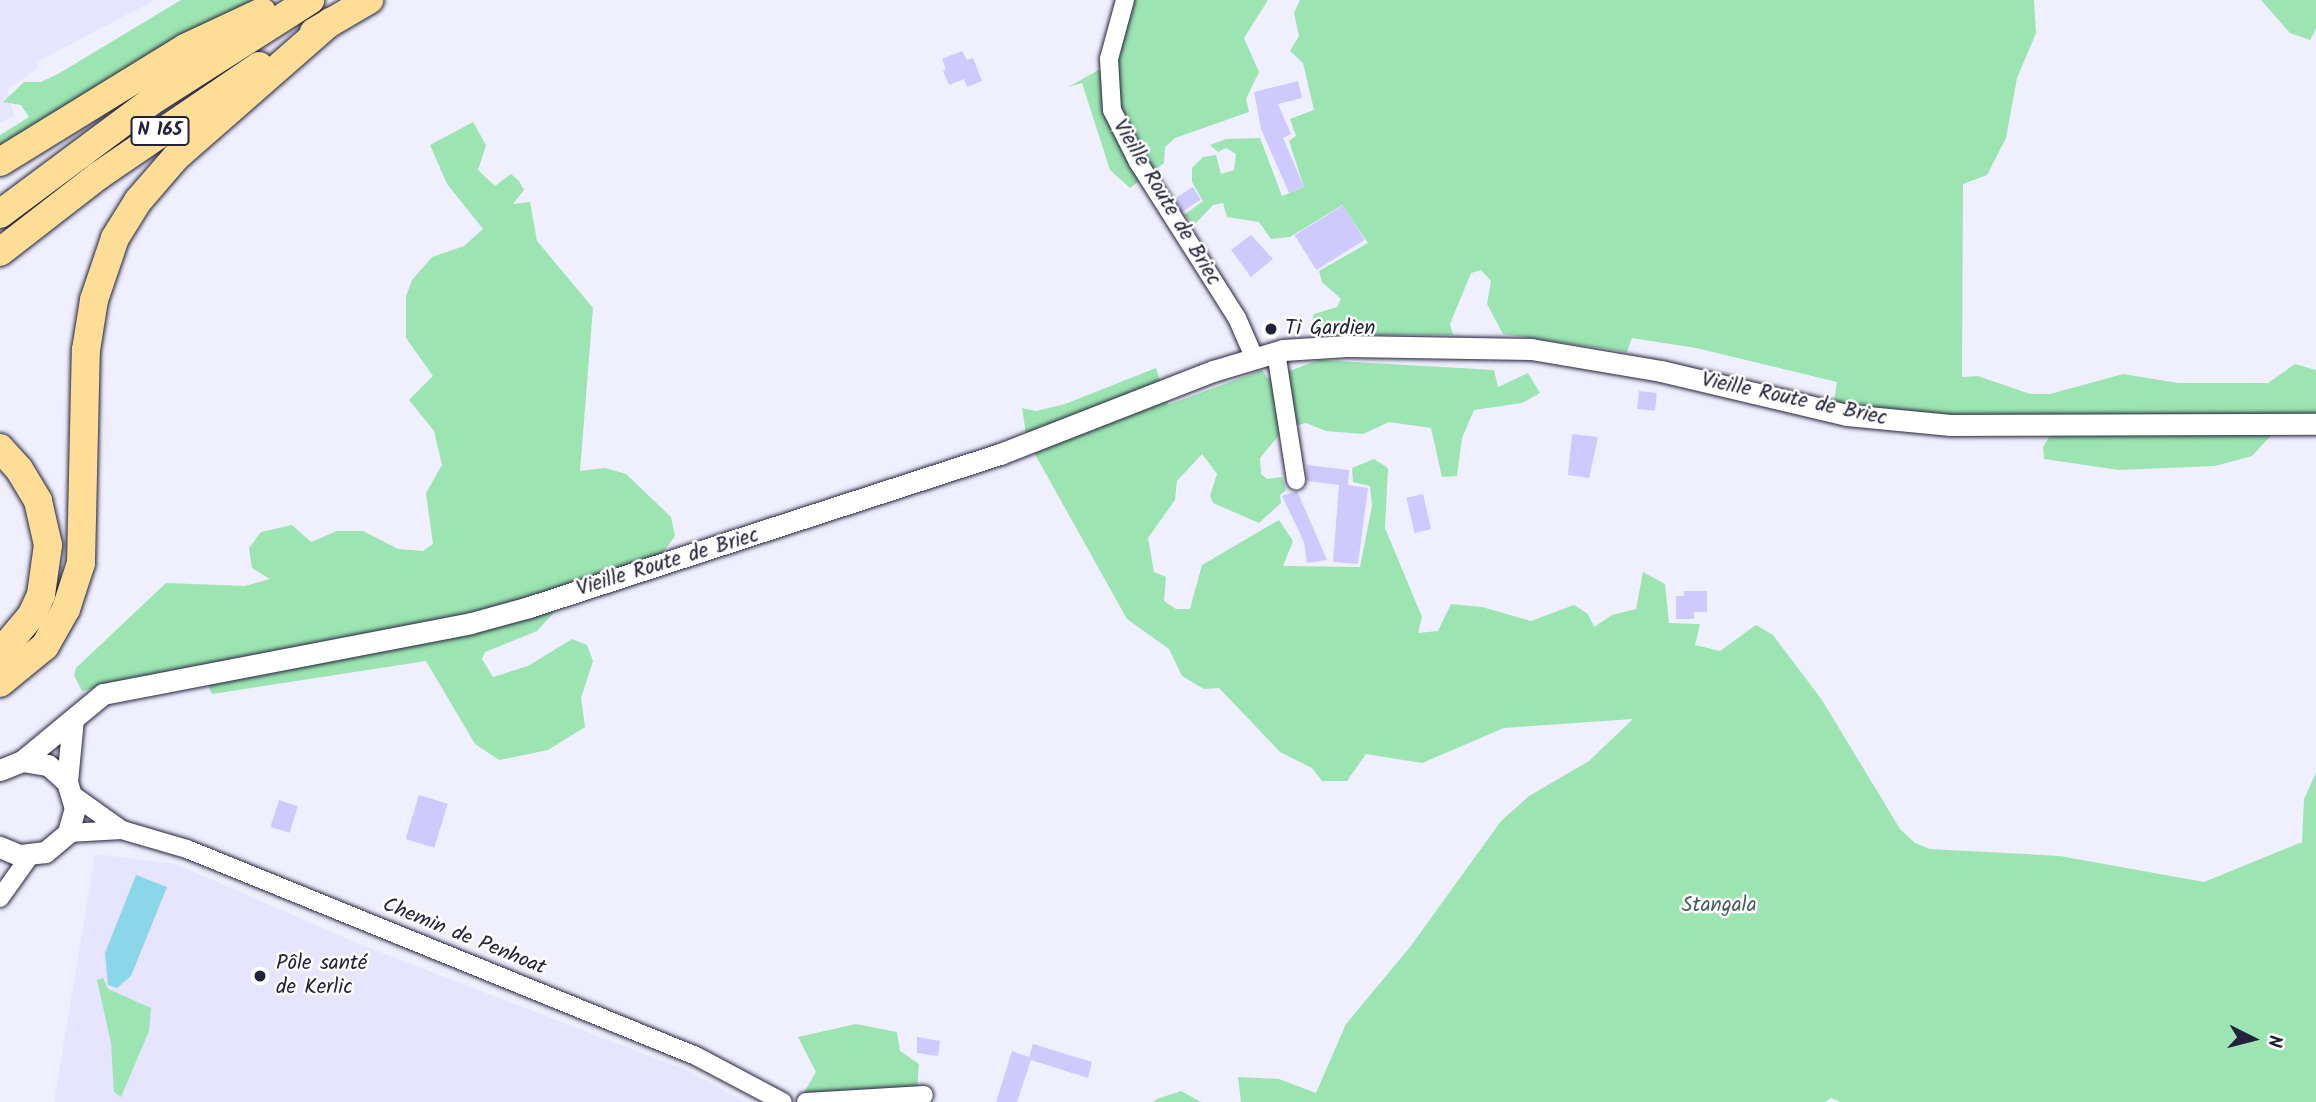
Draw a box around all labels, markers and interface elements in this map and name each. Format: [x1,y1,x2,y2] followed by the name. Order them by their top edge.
[1106,115,1226,291] street label: Vieille Route de Briec
[130,116,190,146] road number: N 165
[1285,316,1375,342] place label: Ti Gardien
[1263,321,1279,337] marker: Ti Gardien
[1699,368,1889,432] street label: Vieille Route de Briec
[574,523,762,603] street label: Vieille Route de Briec
[379,893,549,981] street label: Chemin de Penhoat
[1681,893,1757,919] park label: Stangala
[276,951,367,1001] place label: Pôle santé de Kerlic
[250,966,270,986] marker: Pôle santé de Kerlic
[2218,1004,2288,1074] north arrow
[2258,1034,2289,1049] text: N

